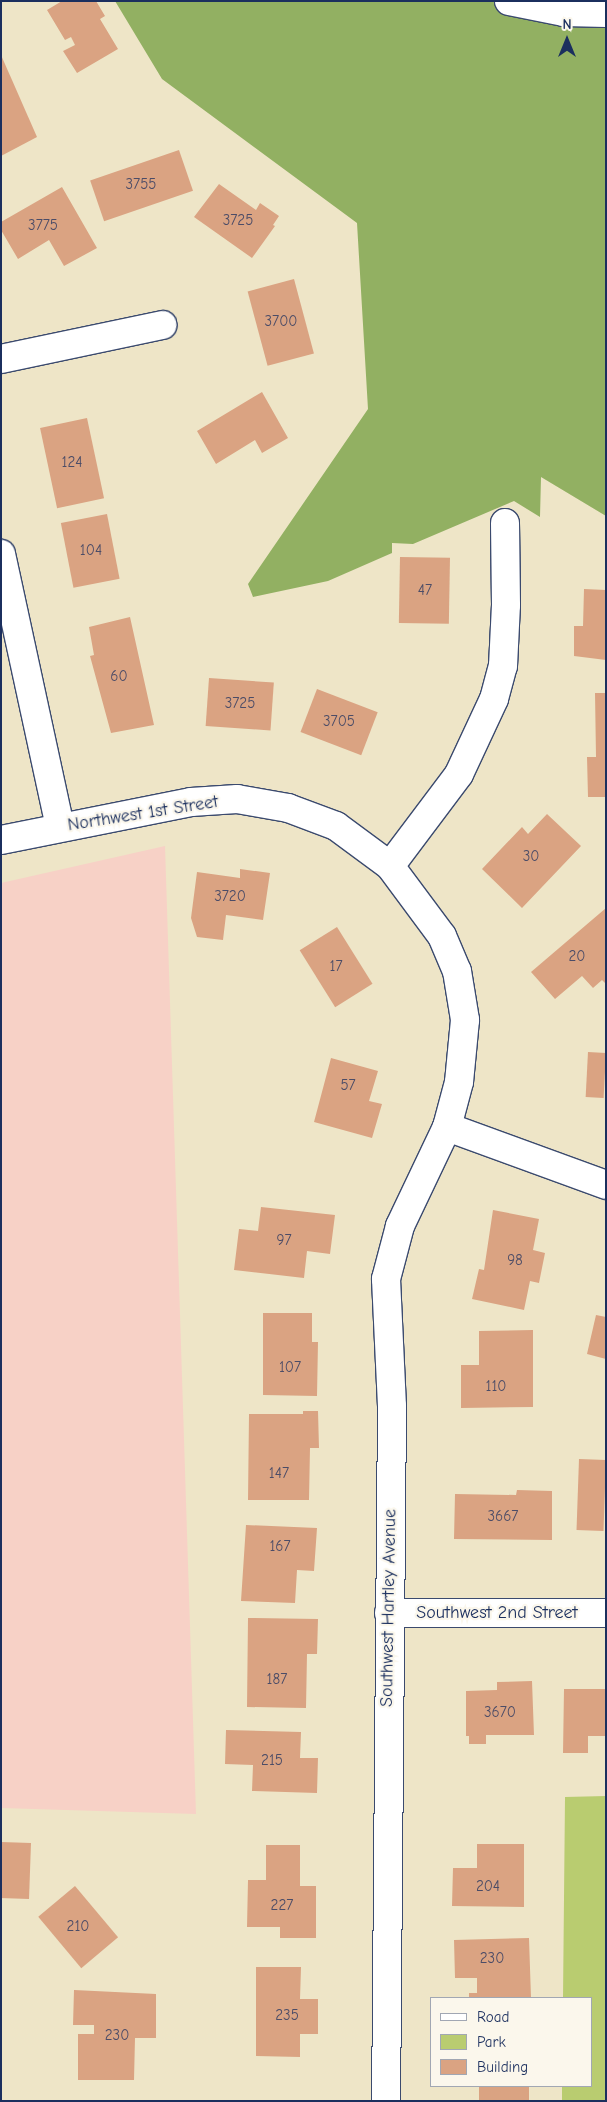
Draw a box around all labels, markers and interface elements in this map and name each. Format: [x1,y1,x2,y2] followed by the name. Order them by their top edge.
[542,15,592,65] north arrow
[562,16,572,33] text: N
[126,176,156,194] house number: 3755
[223,212,253,230] house number: 3725
[28,217,58,235] house number: 3775
[265,313,297,331] house number: 3700
[62,454,82,472] house number: 124
[80,542,102,560] house number: 104
[418,582,432,600] house number: 47
[110,668,128,686] house number: 60
[225,695,255,713] house number: 3725
[323,713,355,731] house number: 3705
[66,791,220,837] street label: Northwest 1st Street
[523,848,539,866] house number: 30
[214,888,246,906] house number: 3720
[569,948,585,966] house number: 20
[329,958,343,976] house number: 17
[340,1077,356,1095] house number: 57
[276,1232,292,1250] house number: 97
[507,1252,523,1270] house number: 98
[279,1359,301,1377] house number: 107
[485,1378,507,1396] house number: 110
[269,1465,289,1483] house number: 147
[488,1508,518,1526] house number: 3667
[376,1509,402,1707] street label: Southwest Hartley Avenue
[269,1538,291,1556] house number: 167
[416,1602,578,1624] street label: Southwest 2nd Street
[267,1671,287,1689] house number: 187
[484,1704,516,1722] house number: 3670
[261,1752,283,1770] house number: 215
[476,1878,500,1896] house number: 204
[271,1897,293,1915] house number: 227
[67,1918,89,1936] house number: 210
[480,1950,504,1968] house number: 230
[430,1997,592,2087] legend
[275,2007,299,2025] house number: 235
[477,2008,509,2026] text: Road
[105,2027,129,2045] house number: 230
[477,2033,506,2051] text: Park
[477,2058,528,2076] text: Building

